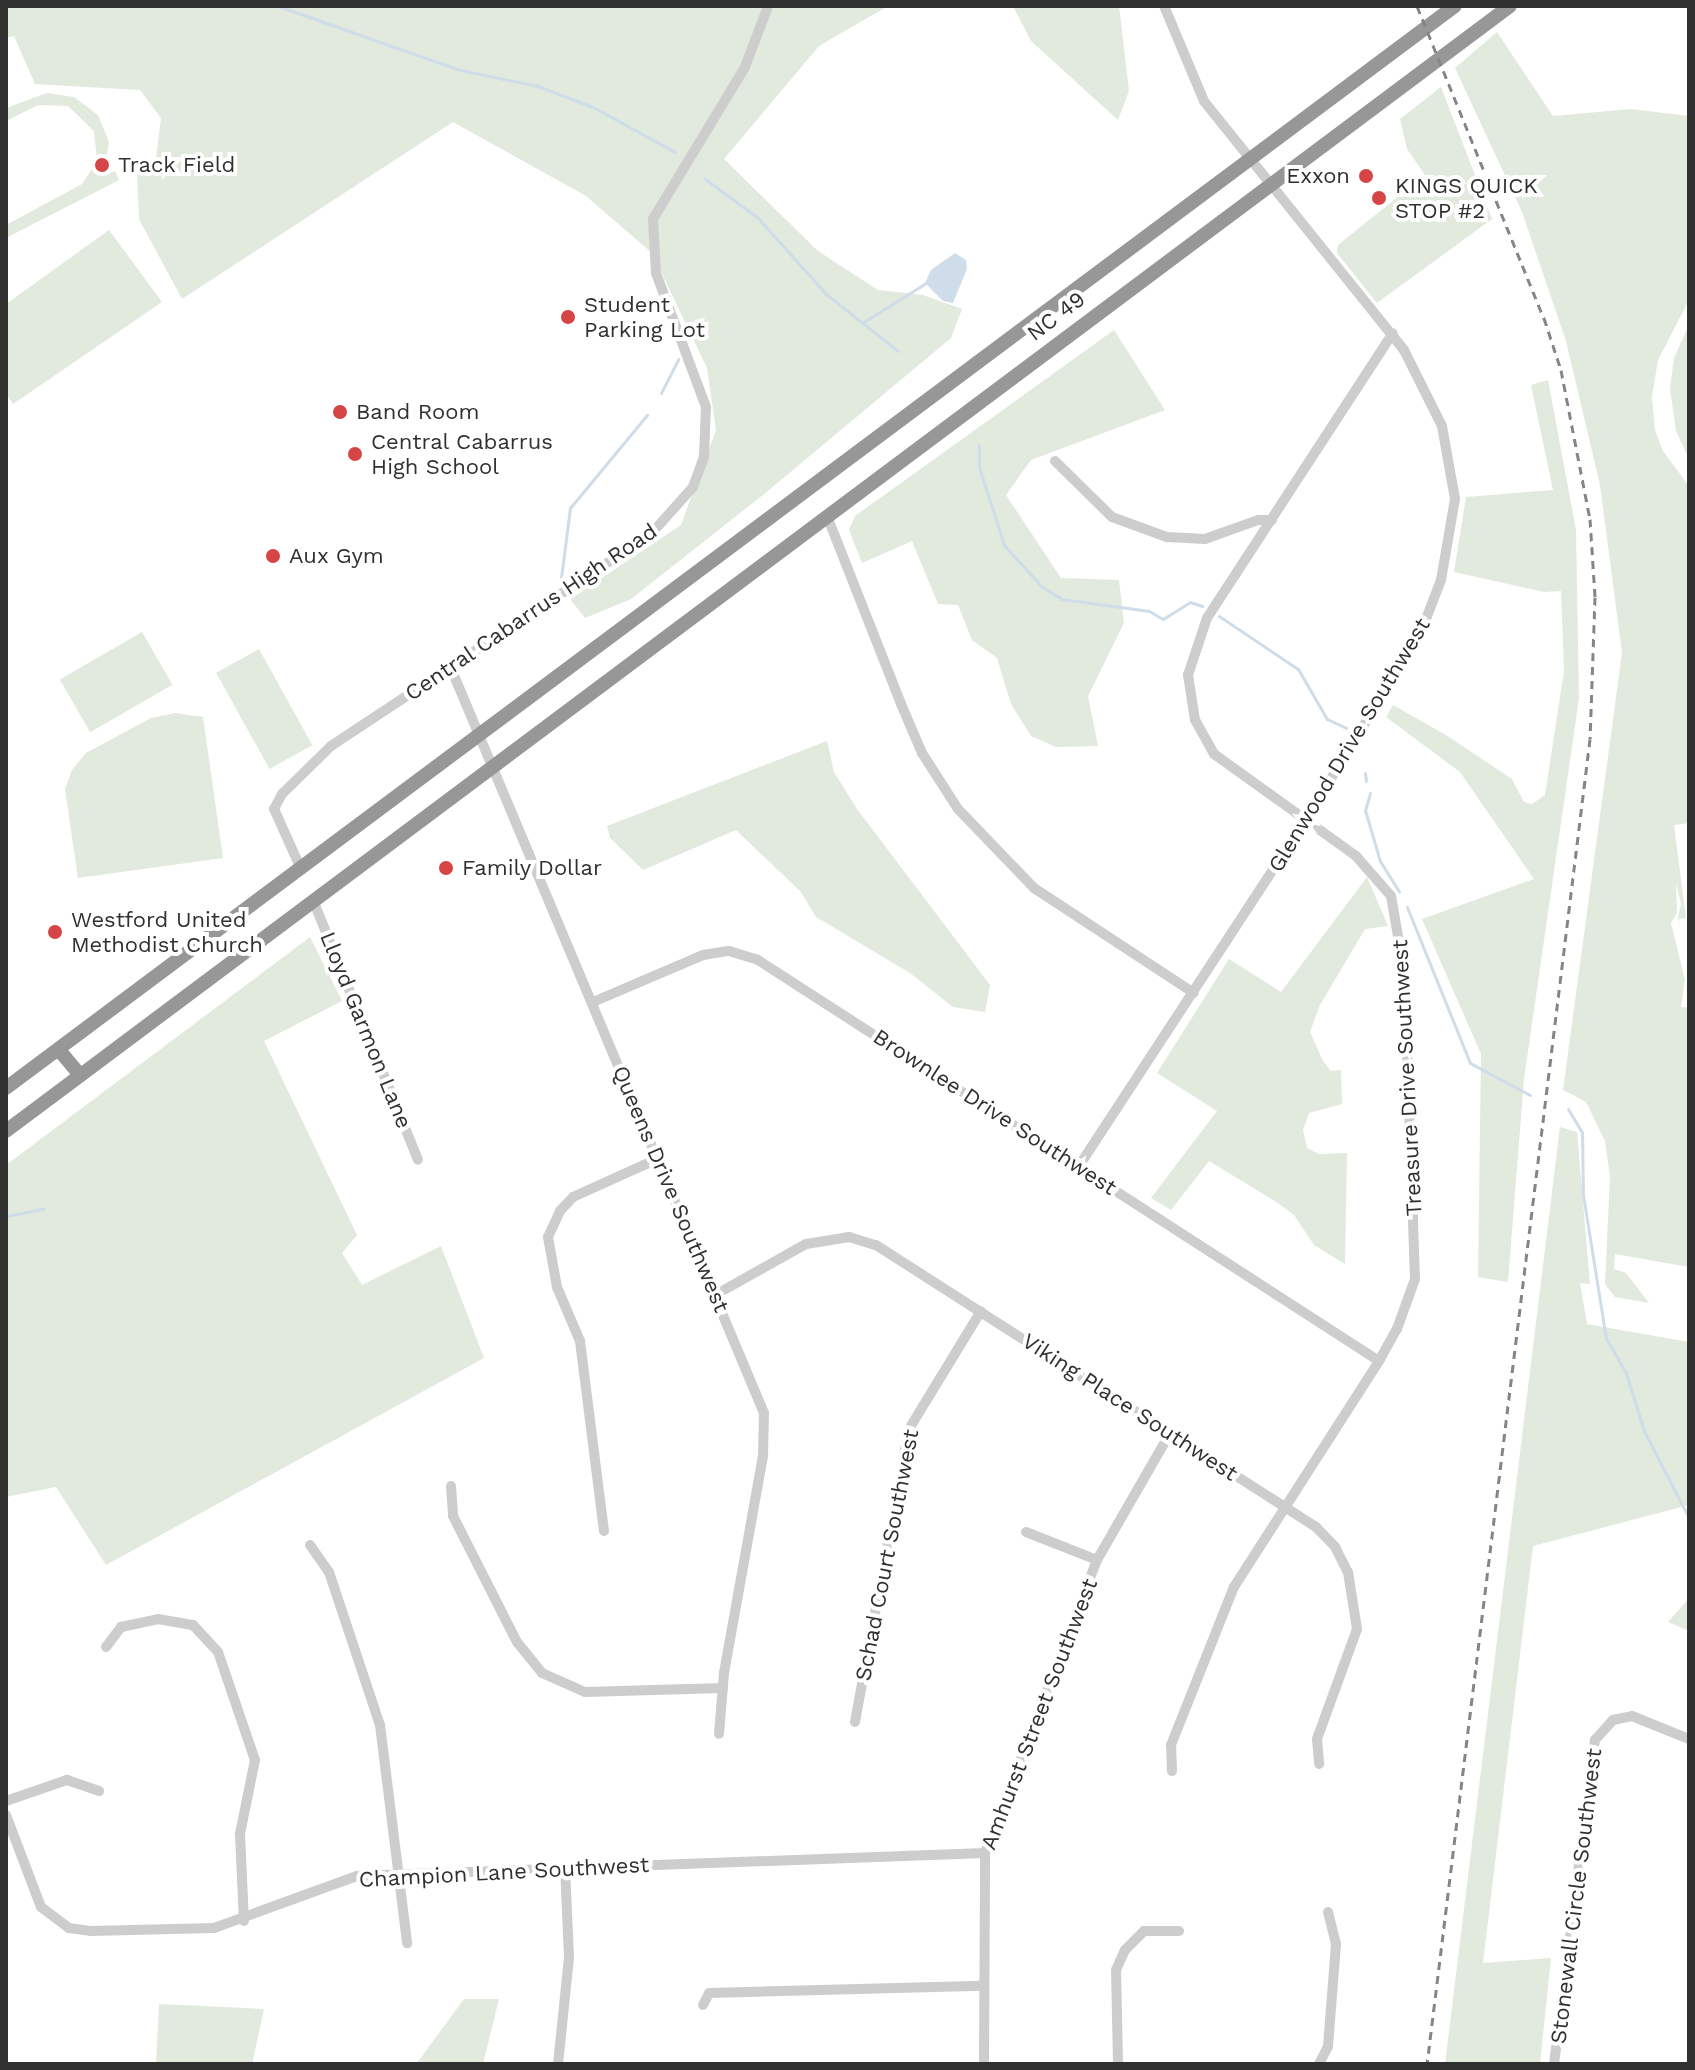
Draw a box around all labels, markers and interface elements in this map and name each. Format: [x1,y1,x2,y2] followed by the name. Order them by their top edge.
[118,152,236,178] place label: Track Field
[93,156,111,174] marker: Track Field
[1286,163,1350,189] place label: Exxon
[1357,167,1375,185] marker: Exxon
[1395,172,1538,224] place label: KINGS QUICK STOP #2
[1370,189,1388,207] marker: KINGS QUICK STOP #2
[1022,286,1090,346] street label: NC 49
[584,291,705,342] place label: Student Parking Lot
[559,308,577,326] marker: Student Parking Lot
[356,399,479,425] place label: Band Room
[331,403,349,421] marker: Band Room
[371,428,554,480] place label: Central Cabarrus High School
[346,445,364,463] marker: Central Cabarrus High School
[400,518,662,706] street label: Central Cabarrus High Road
[289,543,384,569] place label: Aux Gym
[264,547,282,565] marker: Aux Gym
[1263,613,1435,877] street label: Glenwood Drive Southwest
[462,855,603,881] place label: Family Dollar
[437,859,455,877] marker: Family Dollar
[71,906,263,958] place label: Westford United Methodist Church
[46,923,64,941] marker: Westford United Methodist Church
[314,928,418,1132] street label: Lloyd Garmon Lane
[1387,939,1427,1217] street label: Treasure Drive Southwest
[868,1023,1122,1201] street label: Brownlee Drive Southwest
[607,1062,735,1316] street label: Queens Drive Southwest
[1017,1327,1243,1487] street label: Viking Place Southwest
[850,1427,924,1683] street label: Schad Court Southwest
[975,1575,1103,1853] street label: Amhurst Street Southwest
[1545,1746,1607,2046] street label: Stonewall Circle Southwest
[358,1851,650,1893] street label: Champion Lane Southwest

